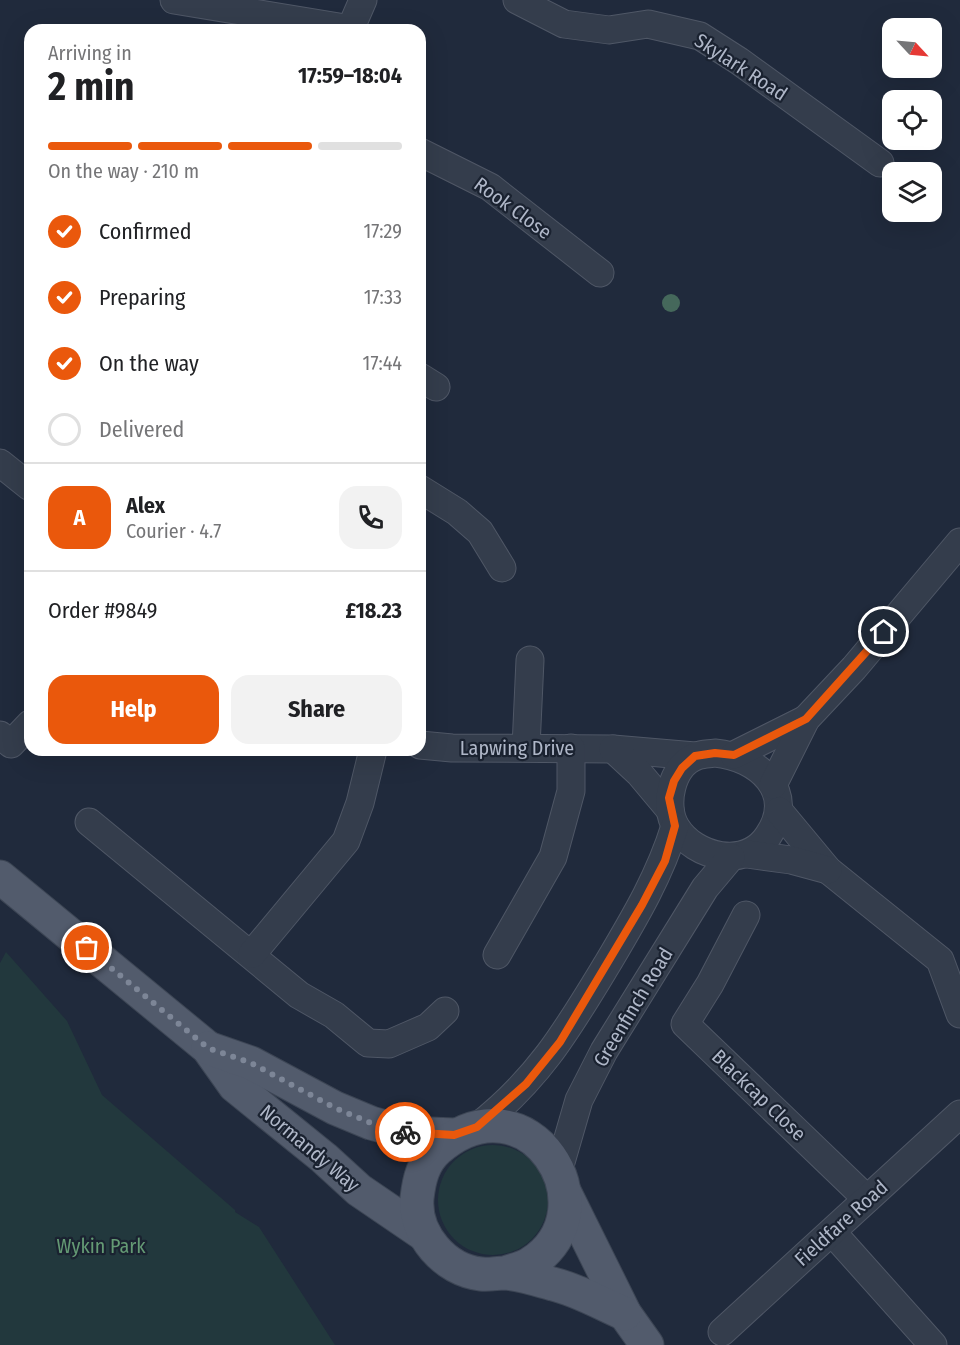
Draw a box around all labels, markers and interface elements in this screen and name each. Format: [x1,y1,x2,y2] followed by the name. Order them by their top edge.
[882,18,942,78] north arrow
[882,18,942,222] map controls
[690,28,792,106] street label: Skylark Road
[48,41,132,65] text: Arriving in
[298,62,402,89] text: 17:59–18:04
[48,64,134,110] text: 2 min
[882,90,942,150] button: locate
[48,159,199,183] text: On the way · 210 m
[882,162,942,222] button: layers
[470,172,556,244] street label: Rook Close
[48,215,81,248] icon: check
[99,218,192,245] text: Confirmed
[363,219,402,243] text: 17:29
[48,281,81,314] icon: check
[99,284,185,311] text: Preparing
[364,285,402,309] text: 17:33
[48,347,81,380] icon: check
[99,350,199,377] text: On the way
[363,351,402,375] text: 17:44
[99,416,184,443] text: Delivered
[339,486,402,549] button: phone
[126,492,165,519] text: Alex
[74,504,85,531] text: A
[126,519,221,543] text: Courier · 4.7
[48,597,157,624] text: Order #9849
[345,597,402,624] text: £18.23
[858,606,909,657] pin
[867,615,900,648] icon: home
[48,675,219,744] button: Help
[231,675,402,744] button: Share
[460,736,574,760] street label: Lapwing Drive
[61,922,112,973] pin
[70,931,103,964] icon: bag
[588,943,678,1071] street label: Greenfinch Road
[707,1044,811,1146] street label: Blackcap Close
[255,1099,365,1197] street label: Normandy Way
[375,1102,435,1162] courier
[389,1116,422,1149] icon: bike
[790,1175,892,1271] street label: Fieldfare Road
[56,1234,146,1258] park label: Wykin Park

